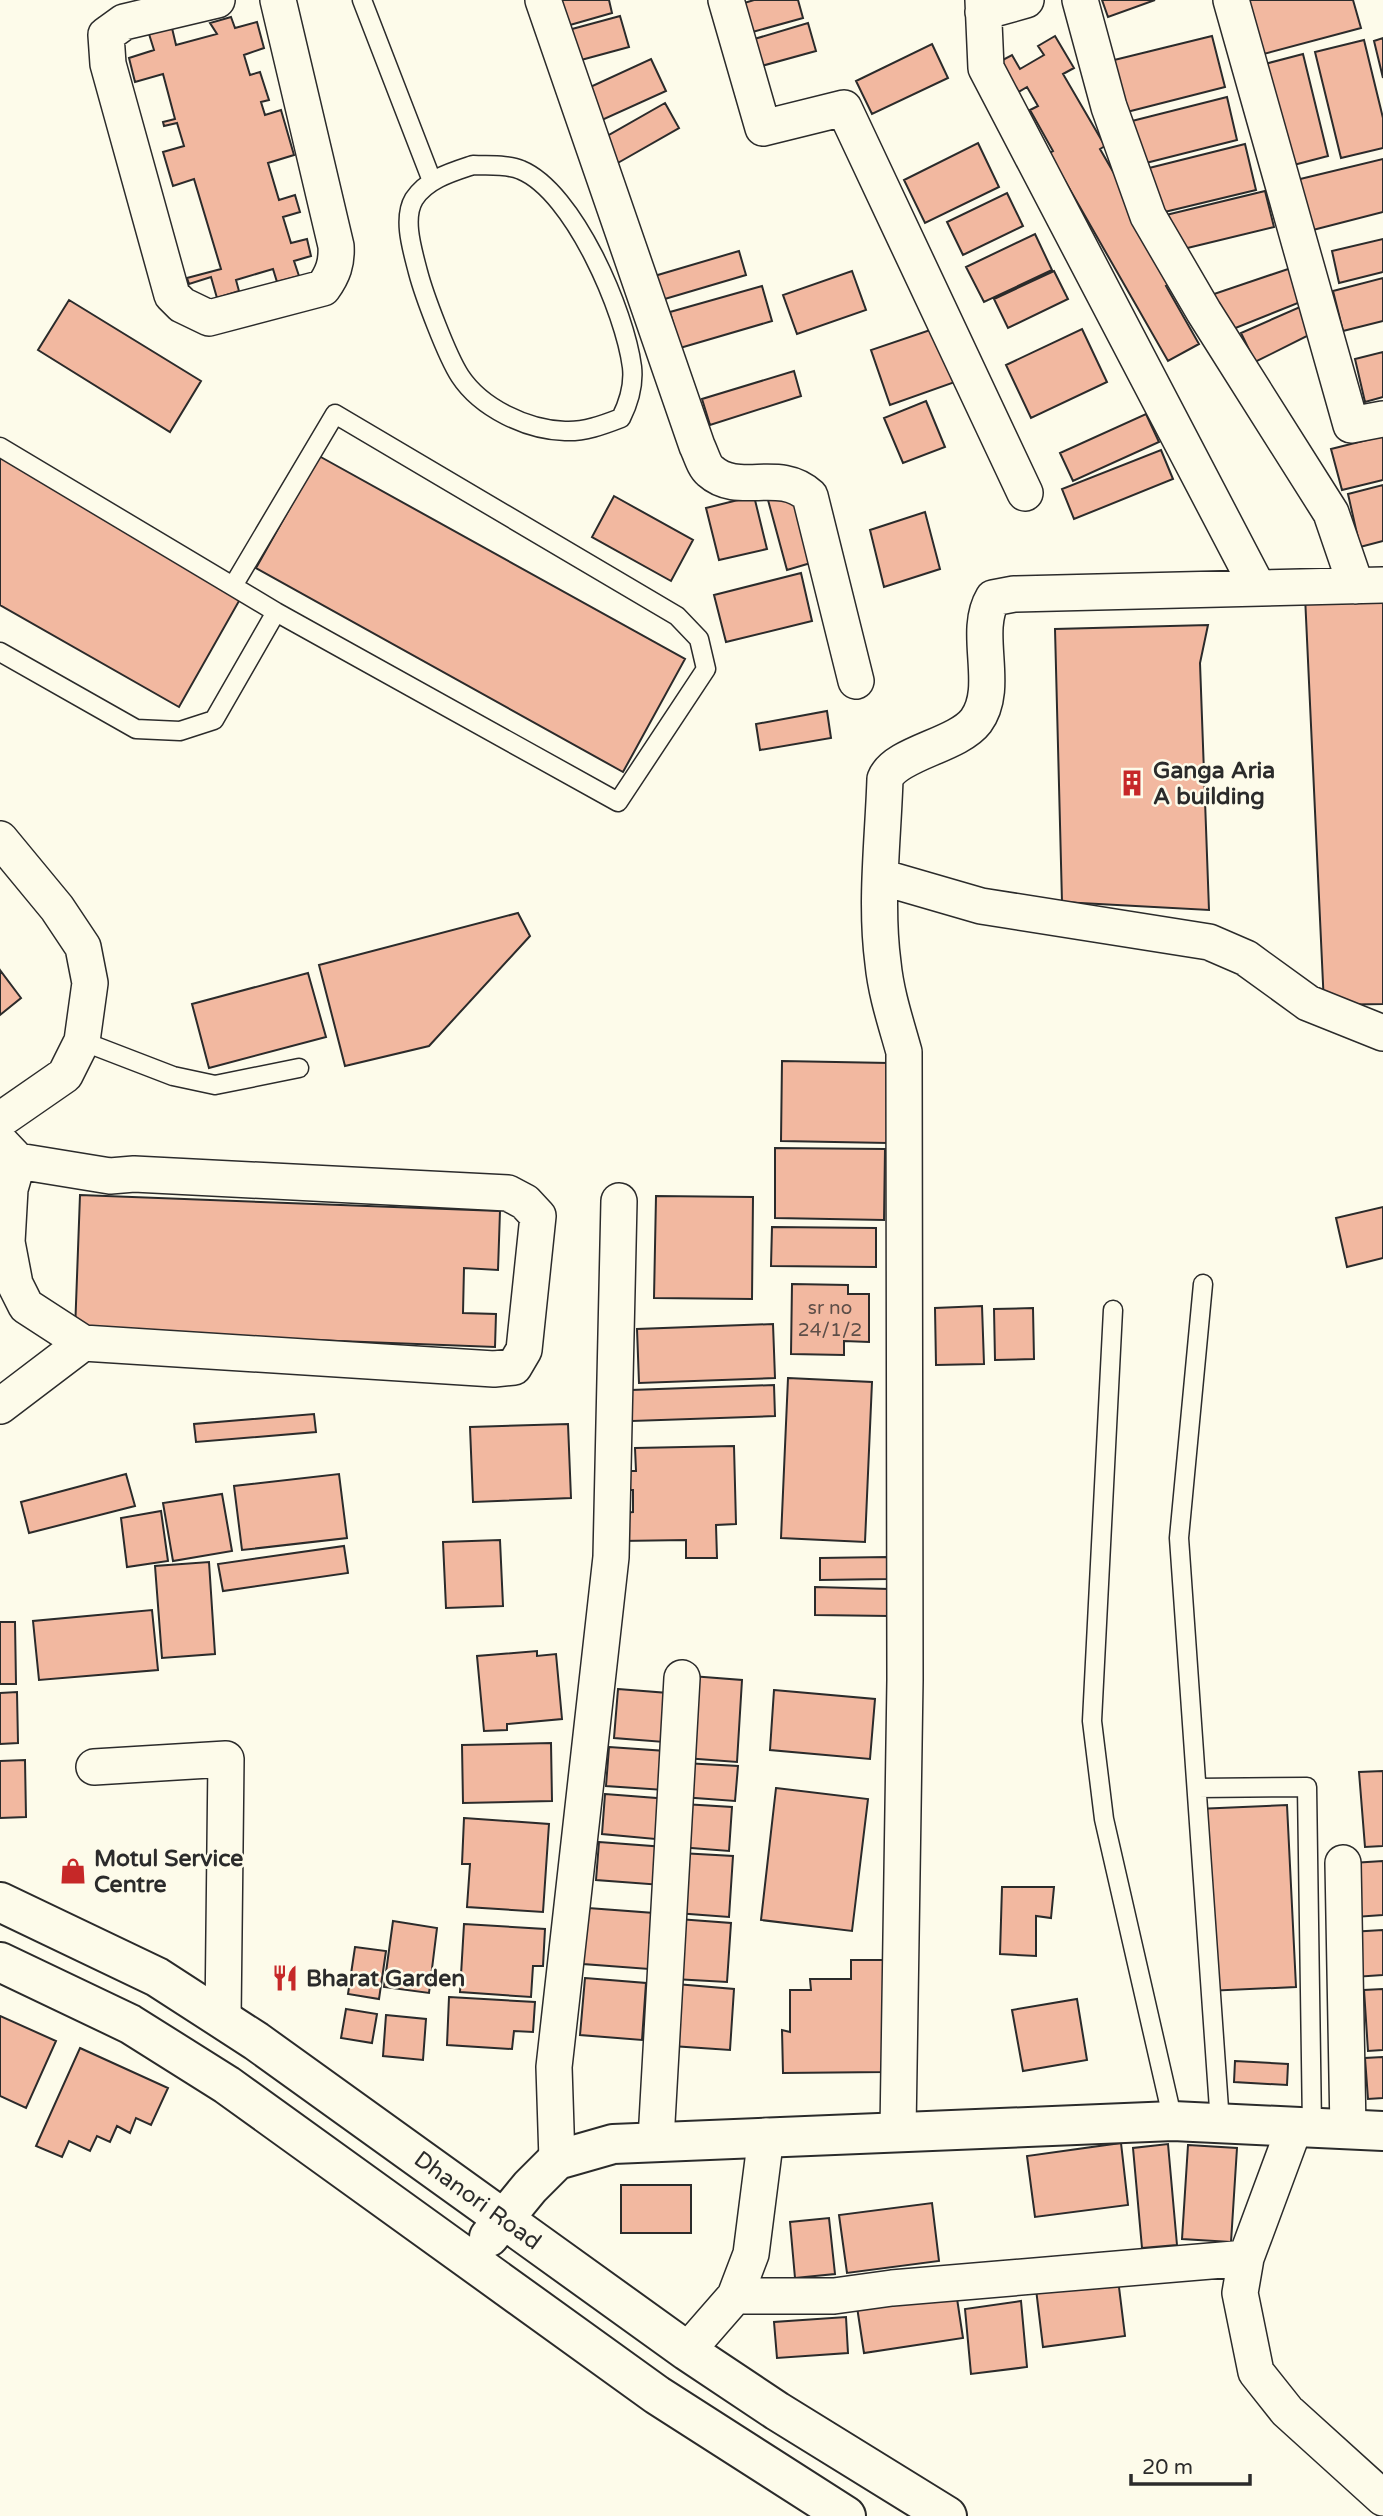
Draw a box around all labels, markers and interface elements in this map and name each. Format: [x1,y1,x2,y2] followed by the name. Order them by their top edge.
[1153,757,1275,811] place label: Ganga Aria A building
[1117,768,1147,798] building icon: Ganga Aria A building
[798,1297,862,1341] house number: sr no 24/1/2
[94,1845,243,1899] place label: Motul Service Centre
[58,1856,88,1886] shop icon: Motul Service Centre
[270,1963,300,1993] restaurant icon: Bharat Garden
[306,1965,465,1993] place label: Bharat Garden
[408,2145,546,2256] street label: Dhanori Road
[1131,2442,1250,2486] scale bar
[1142,2455,1193,2480] text: 20 m

